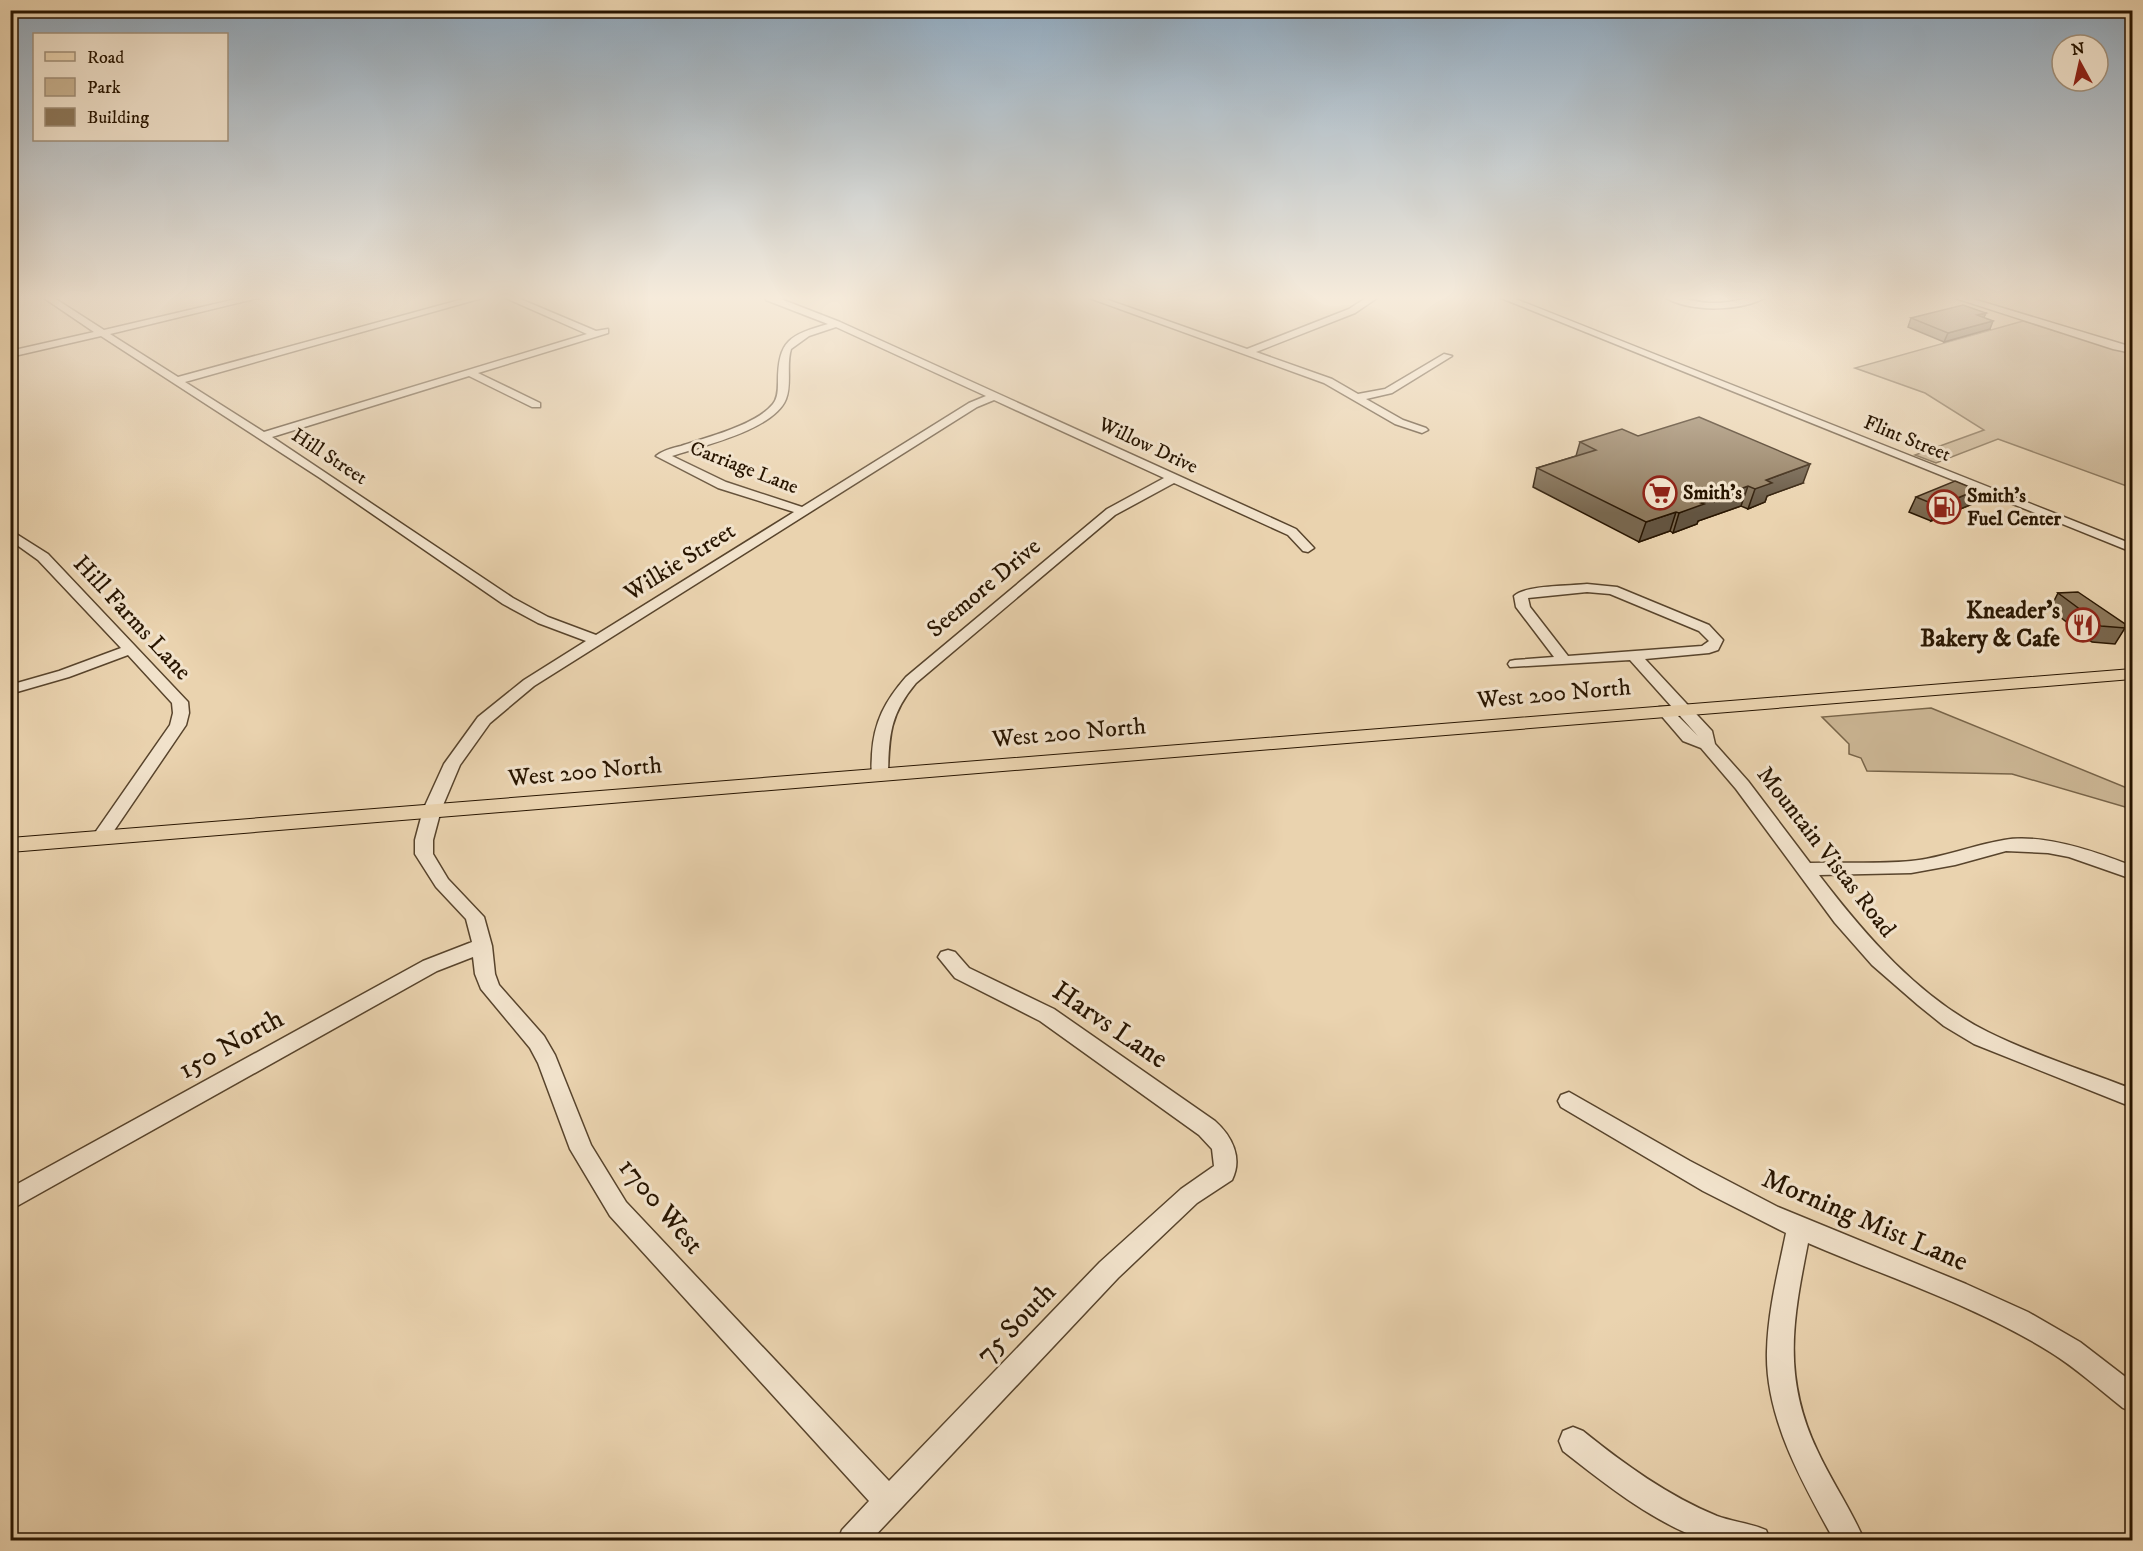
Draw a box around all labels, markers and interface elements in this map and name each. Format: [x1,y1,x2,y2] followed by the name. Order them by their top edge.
[33,33,228,141] legend
[2050,33,2110,93] north arrow
[2070,38,2086,60] text: N
[87,47,124,69] text: Road
[87,77,121,99] text: Park
[87,107,149,129] text: Building
[1860,410,1954,468] street label: Flint Street
[1093,412,1202,480] street label: Willow Drive
[286,423,372,491] street label: Hill Street
[686,436,802,500] street label: Carriage Lane
[1642,475,1678,511] supermarket icon: Smith's
[1683,481,1742,506] place label: Smith's
[1967,484,2062,532] place label: Smith's Fuel Center
[1926,489,1962,525] fuel station icon: Smith's Fuel Center
[618,516,741,608] street label: Wilkie Street
[921,532,1047,644] street label: Seemore Drive
[66,549,198,687] street label: Hill Farms Lane
[1920,596,2060,654] place label: Kneader's Bakery & Cafe
[2065,607,2101,643] restaurant icon: Kneader's Bakery & Cafe
[1475,672,1633,716] street label: West 200 North
[990,711,1148,755] street label: West 200 North
[506,750,664,794] street label: West 200 North
[1750,760,1902,944] street label: Mountain Vistas Road
[1045,974,1175,1076] street label: Harvs Lane
[172,1001,290,1087] street label: 150 North
[611,1151,712,1261] street label: 1700 West
[1757,1161,1973,1279] street label: Morning Mist Lane
[969,1275,1064,1371] street label: 75 South

